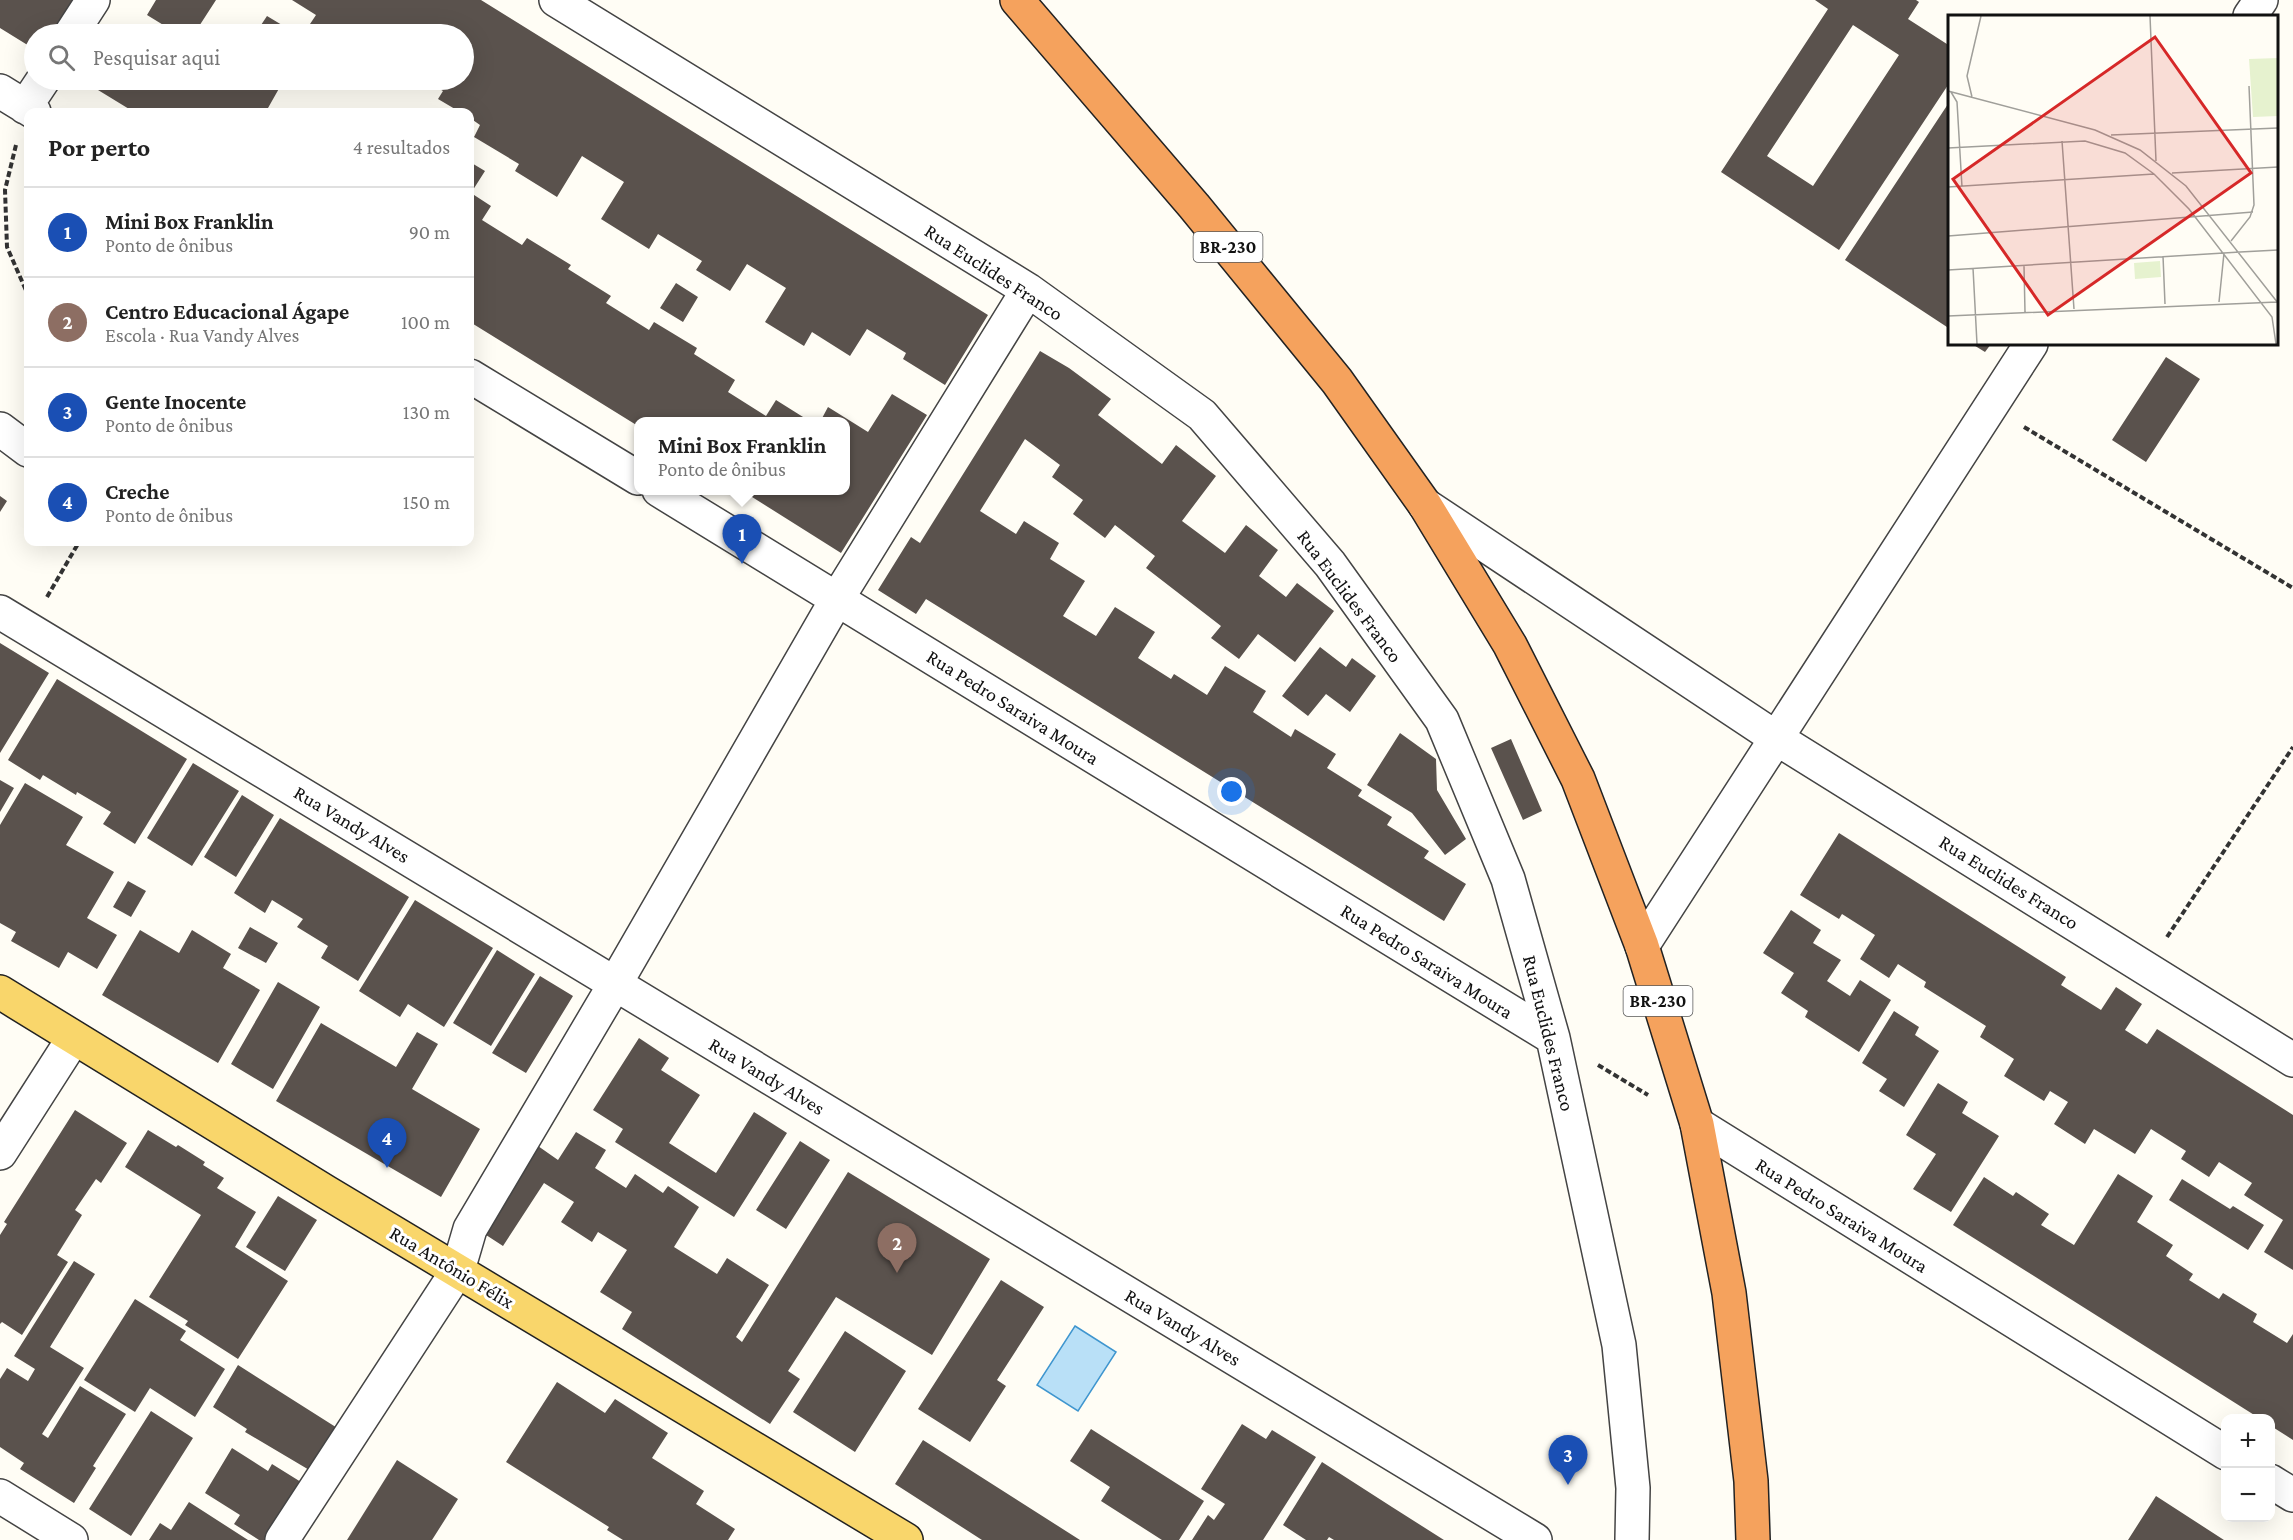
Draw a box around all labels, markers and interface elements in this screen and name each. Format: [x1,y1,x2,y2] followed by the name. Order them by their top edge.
[1948,15,2278,345] inset map
[24,24,474,90] search box
[45,41,78,74] icon: search
[93,45,220,70] text: Pesquisar aqui
[48,133,150,162] text: Por perto
[353,136,450,158] text: 4 resultados
[105,209,274,234] text: Mini Box Franklin
[921,219,1067,325] street label: Rua Euclides Franco
[64,221,71,243] text: 1
[409,221,450,243] text: 90 m
[1194,232,1262,262] road number: BR-230
[105,234,233,256] text: Ponto de ônibus
[105,299,349,324] text: Centro Educacional Ágape
[62,311,73,333] text: 2
[401,311,450,333] text: 100 m
[105,324,299,346] text: Escola · Rua Vandy Alves
[105,389,246,414] text: Gente Inocente
[63,401,72,423] text: 3
[403,401,450,423] text: 130 m
[105,414,233,436] text: Ponto de ônibus
[634,417,850,495] popup
[658,433,826,458] text: Mini Box Franklin
[658,458,786,480] text: Ponto de ônibus
[105,479,169,504] text: Creche
[62,491,73,513] text: 4
[403,491,450,513] text: 150 m
[105,504,233,526] text: Ponto de ônibus
[722,514,762,564] pin: 1
[1293,525,1407,667] street label: Rua Euclides Franco
[923,645,1103,769] street label: Rua Pedro Saraiva Moura
[1217,777,1246,806] your location
[290,781,414,868] street label: Rua Vandy Alves
[1935,830,2083,934] street label: Rua Euclides Franco
[1337,899,1517,1023] street label: Rua Pedro Saraiva Moura
[1519,953,1579,1113] street label: Rua Euclides Franco
[1624,986,1692,1016] road number: BR-230
[705,1033,829,1120] street label: Rua Vandy Alves
[368,1118,406,1168] pin: 4
[1752,1153,1932,1277] street label: Rua Pedro Saraiva Moura
[386,1221,518,1313] street label: Rua Antônio Félix
[878,1224,916,1273] pin: 2
[1121,1284,1245,1371] street label: Rua Vandy Alves
[2221,1414,2275,1522] map controls
[2221,1414,2275,1468] button: +
[1548,1436,1588,1485] pin: 3
[2221,1468,2275,1522] button: −

